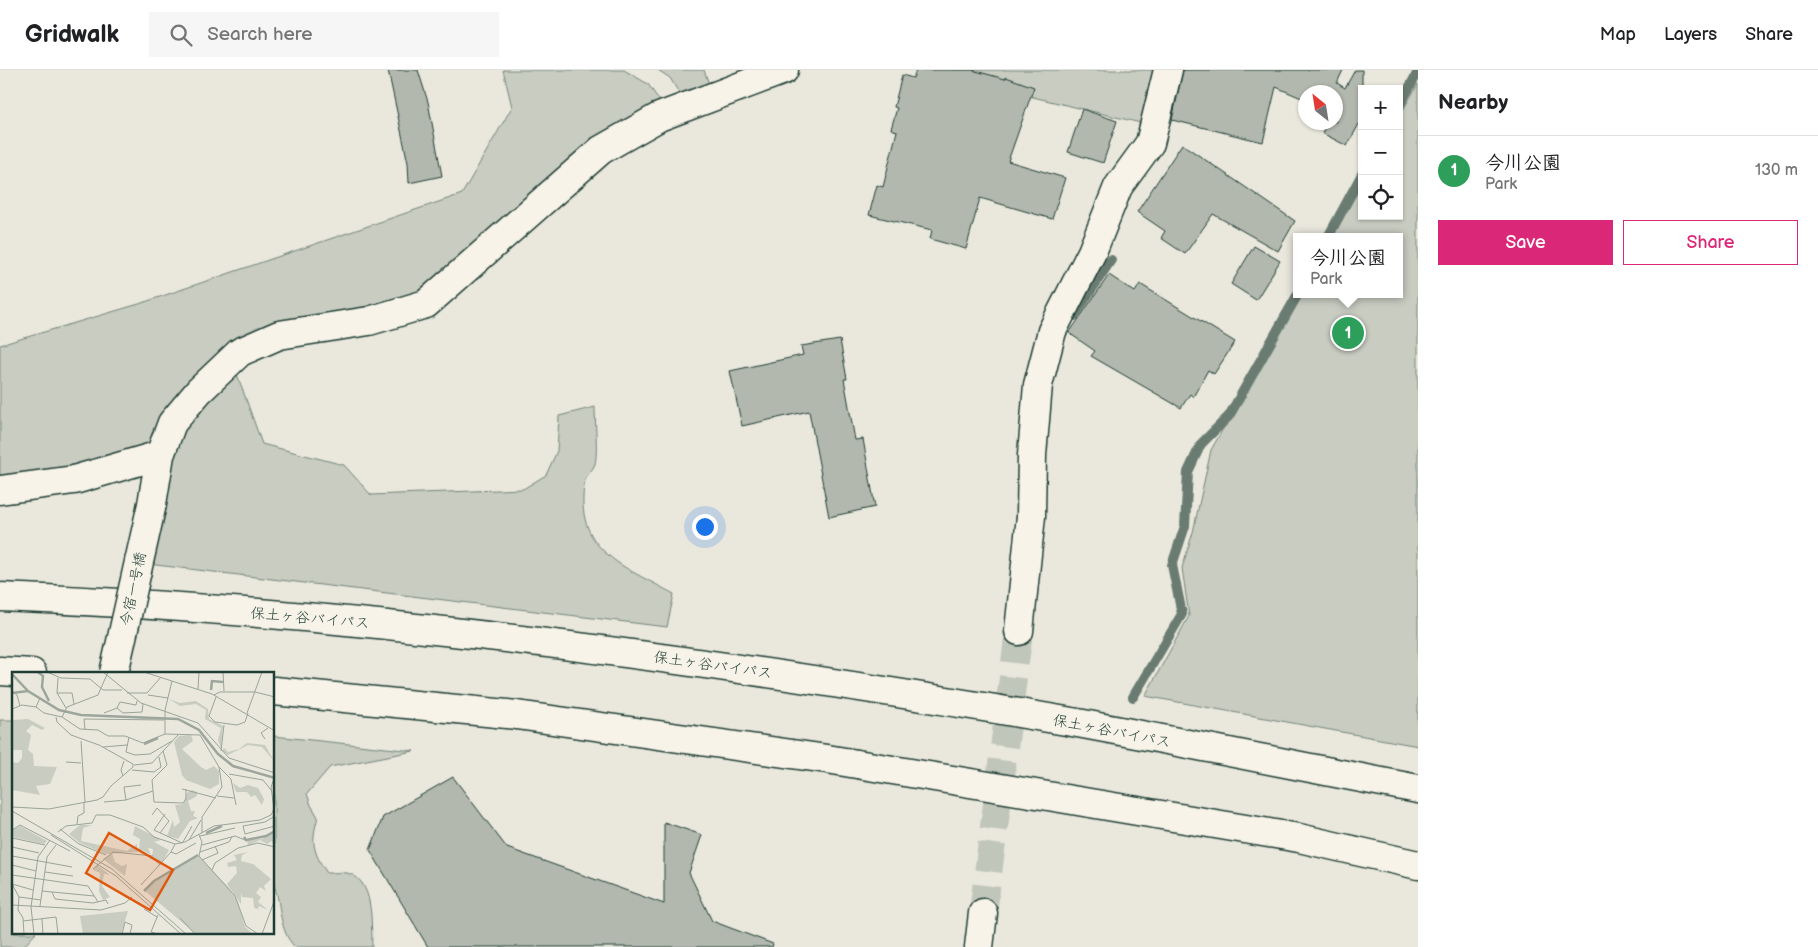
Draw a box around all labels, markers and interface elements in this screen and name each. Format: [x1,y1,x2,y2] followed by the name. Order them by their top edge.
[149,12,499,57] search box
[25,20,119,49] text: Gridwalk
[167,21,195,49] icon: search
[207,23,312,46] text: Search here
[1600,24,1636,45] text: Map
[1664,24,1717,45] text: Layers
[1745,24,1793,45] text: Share
[1298,85,1343,130] north arrow
[1358,85,1403,220] map controls
[1358,85,1403,130] button: +
[1438,90,1508,115] text: Nearby
[1358,130,1403,175] button: −
[1485,152,1561,175] text: 今川公園
[1451,161,1457,180] text: 1
[1755,161,1798,180] text: 130 m
[1358,175,1403,220] button: locate
[1485,175,1517,194] text: Park
[1438,220,1613,265] button: Save
[1623,220,1798,265] button: Share
[1293,233,1403,298] popup
[1310,247,1386,270] text: 今川公園
[1310,270,1342,289] text: Park
[1332,314,1364,352] pin: 1
[692,514,718,540] your location
[116,550,151,628] street label: 今宿一号橋
[250,604,370,633] street label: 保土ヶ谷バイパス
[652,648,774,683] street label: 保土ヶ谷バイパス
[12,672,275,934] inset map
[1051,711,1172,752] street label: 保土ヶ谷バイパス

